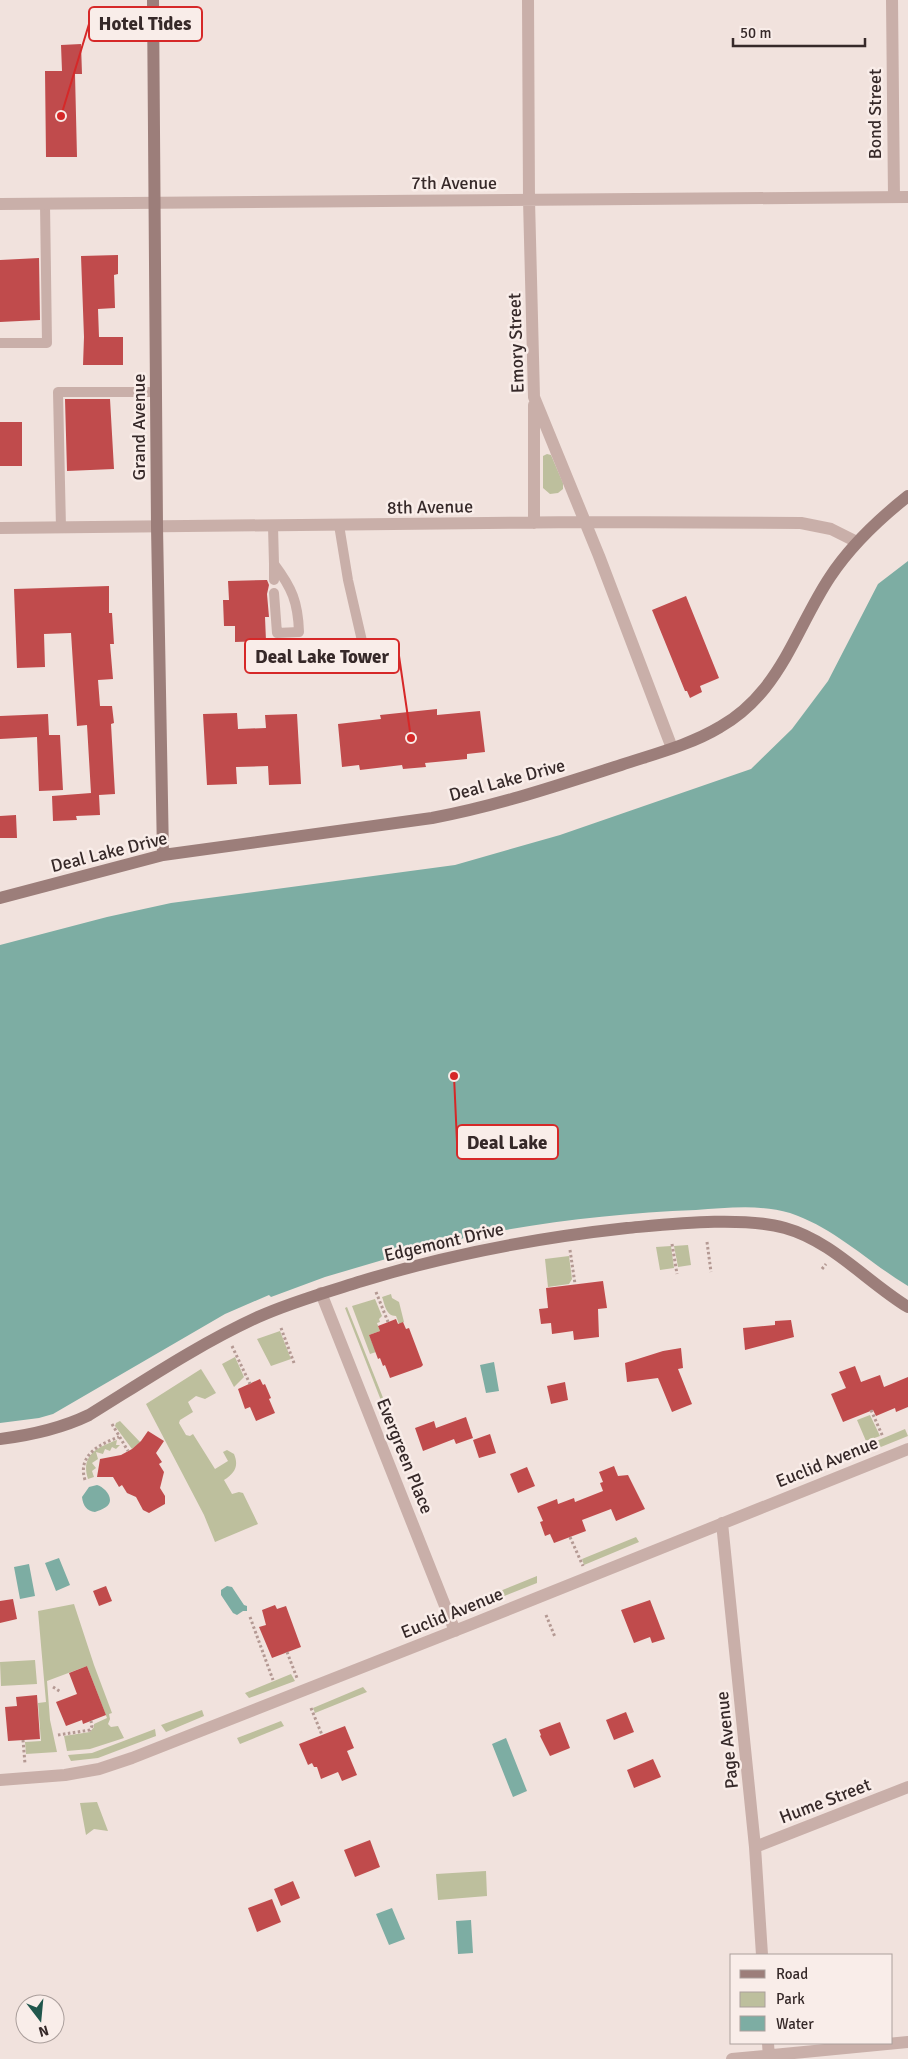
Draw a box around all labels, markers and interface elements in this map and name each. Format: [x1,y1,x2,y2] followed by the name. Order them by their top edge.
[89,7,202,41] callout: Hotel Tides
[99,12,191,36] text: Hotel Tides
[733,15,866,47] scale bar
[740,24,771,42] text: 50 m
[864,69,886,159] street label: Bond Street
[411,172,497,194] street label: 7th Avenue
[503,293,529,393] street label: Emory Street
[128,374,150,480] street label: Grand Avenue
[387,495,473,519] street label: 8th Avenue
[245,639,399,673] callout: Deal Lake Tower
[255,645,389,669] text: Deal Lake Tower
[447,754,567,806] street label: Deal Lake Drive
[48,827,170,877] street label: Deal Lake Drive
[457,1125,558,1159] callout: Deal Lake
[467,1131,547,1155] text: Deal Lake
[382,1218,506,1266] street label: Edgemont Drive
[372,1395,438,1517] street label: Evergreen Place
[773,1432,881,1492] street label: Euclid Avenue
[398,1583,506,1643] street label: Euclid Avenue
[711,1690,743,1790] street label: Page Avenue
[776,1773,874,1829] street label: Hume Street
[730,1954,893,2044] legend
[776,1965,808,1983] text: Road
[776,1990,805,2008] text: Park
[15,1994,65,2044] north arrow
[776,2015,814,2033] text: Water
[36,2022,50,2041] text: N

